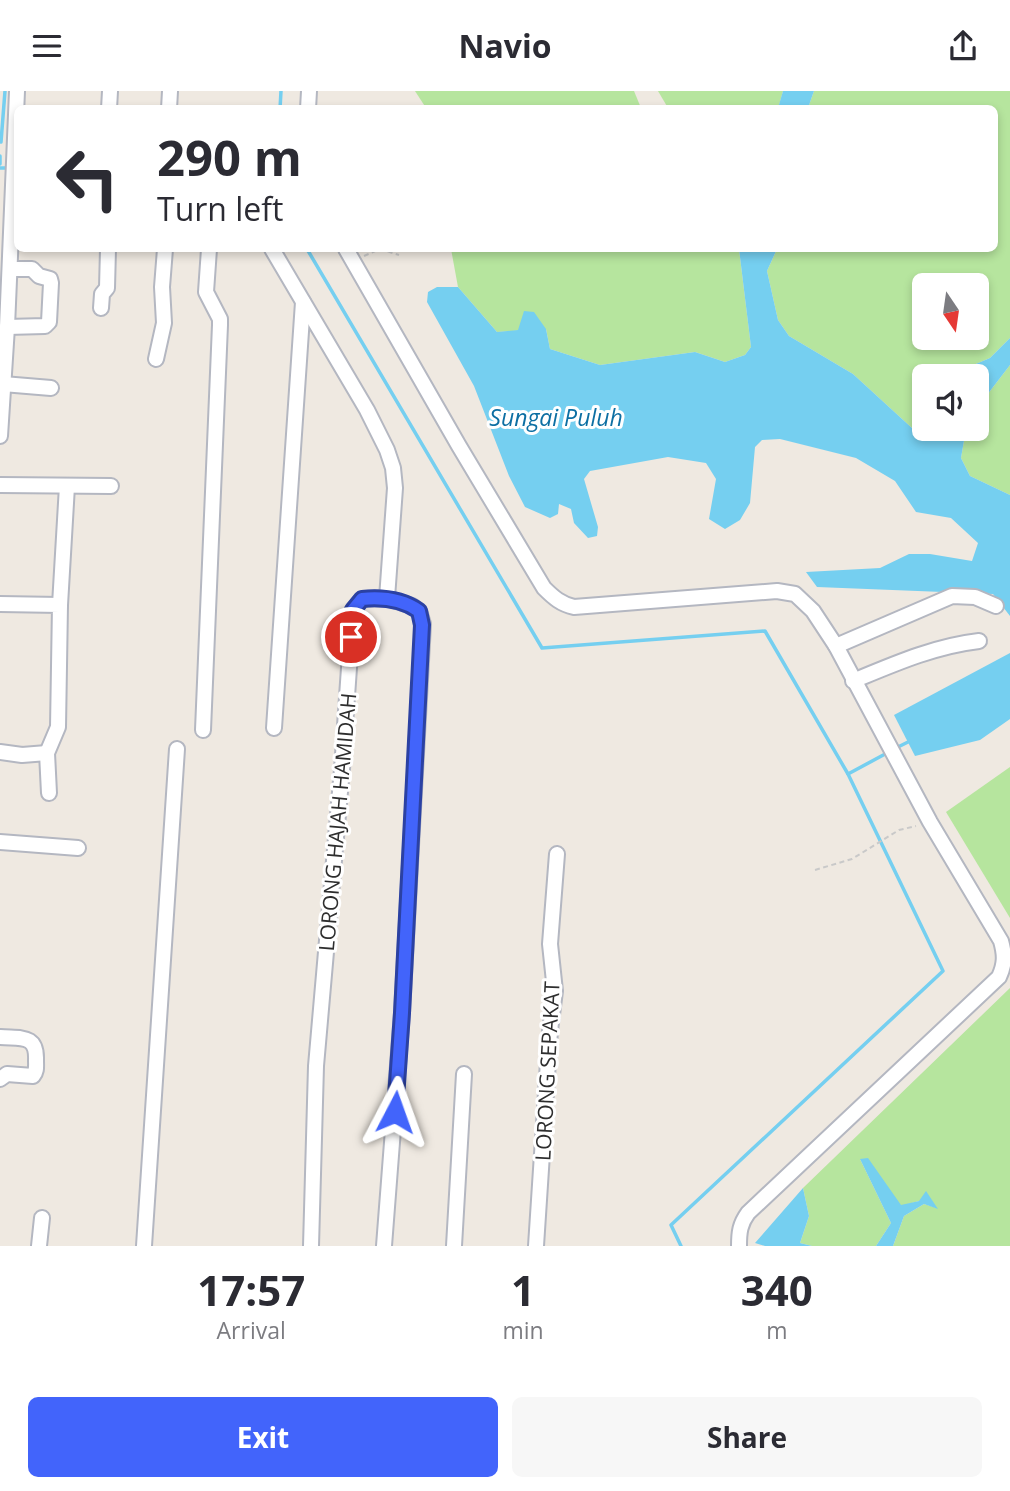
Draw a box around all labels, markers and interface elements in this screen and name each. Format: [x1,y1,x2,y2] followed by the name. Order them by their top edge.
[458,24,552,67] text: Navio
[28,27,66,65] icon: menu
[944,27,982,65] icon: share
[157,124,302,190] text: 290 m
[42,133,133,224] icon: left
[157,187,283,230] text: Turn left
[912,273,989,350] north arrow
[912,273,989,441] map controls
[912,364,989,441] button: sound
[489,401,623,433] water label: Sungai Puluh
[321,607,381,667] pin
[332,618,370,656] icon: arrive
[312,692,362,952] street label: LORONG HAJAH HAMIDAH
[528,980,566,1162] street label: LORONG SEPAKAT
[358,1075,432,1149] position arrow
[197,1261,305,1318] text: 17:57
[511,1261,535,1318] text: 1
[741,1261,813,1318] text: 340
[217,1314,286,1346] text: Arrival
[502,1314,544,1346] text: min
[766,1314,787,1346] text: m
[28,1397,498,1477] button: Exit
[512,1397,982,1477] button: Share

